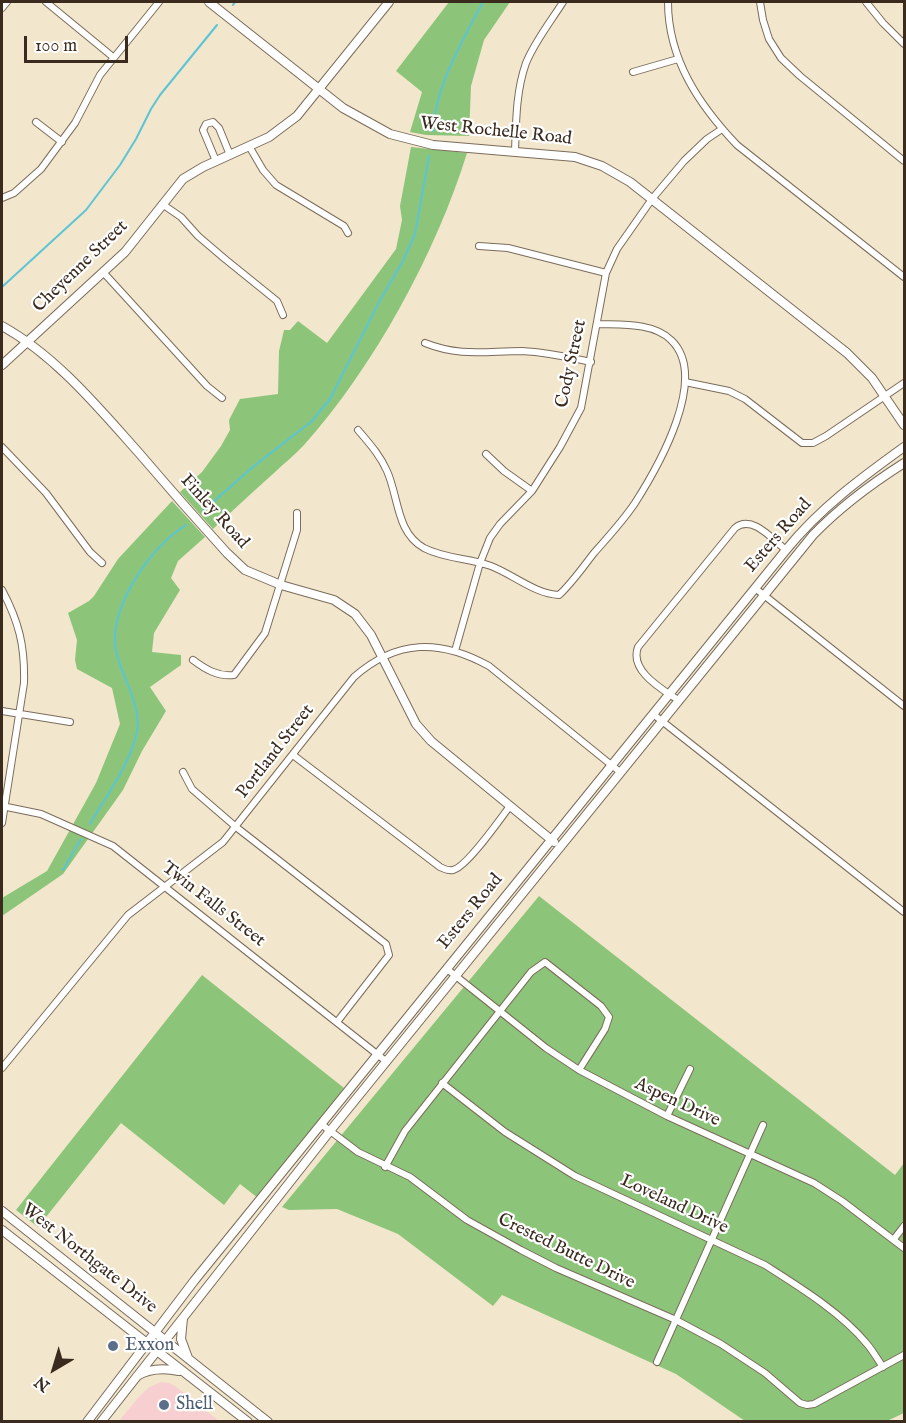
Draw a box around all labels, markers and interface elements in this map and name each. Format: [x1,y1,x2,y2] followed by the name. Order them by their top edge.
[27,24,130,62] scale bar
[35,35,77,58] text: 100 m
[419,113,573,151] street label: West Rochelle Road
[29,216,133,318] street label: Cheyenne Street
[552,318,592,410] street label: Cody Street
[175,470,253,554] street label: Finley Road
[741,495,817,577] street label: Esters Road
[233,701,319,803] street label: Portland Street
[157,858,269,952] street label: Twin Falls Street
[434,870,508,954] street label: Esters Road
[631,1074,723,1132] street label: Aspen Drive
[617,1171,731,1239] street label: Loveland Drive
[17,1199,161,1319] street label: West Northgate Drive
[494,1209,638,1295] street label: Crested Butte Drive
[125,1335,174,1357] place label: Exxon
[24,1339,84,1399] north arrow
[106,1339,120,1353] marker: Exxon
[31,1371,55,1395] text: N
[176,1394,213,1416] place label: Shell
[157,1398,171,1412] marker: Shell

